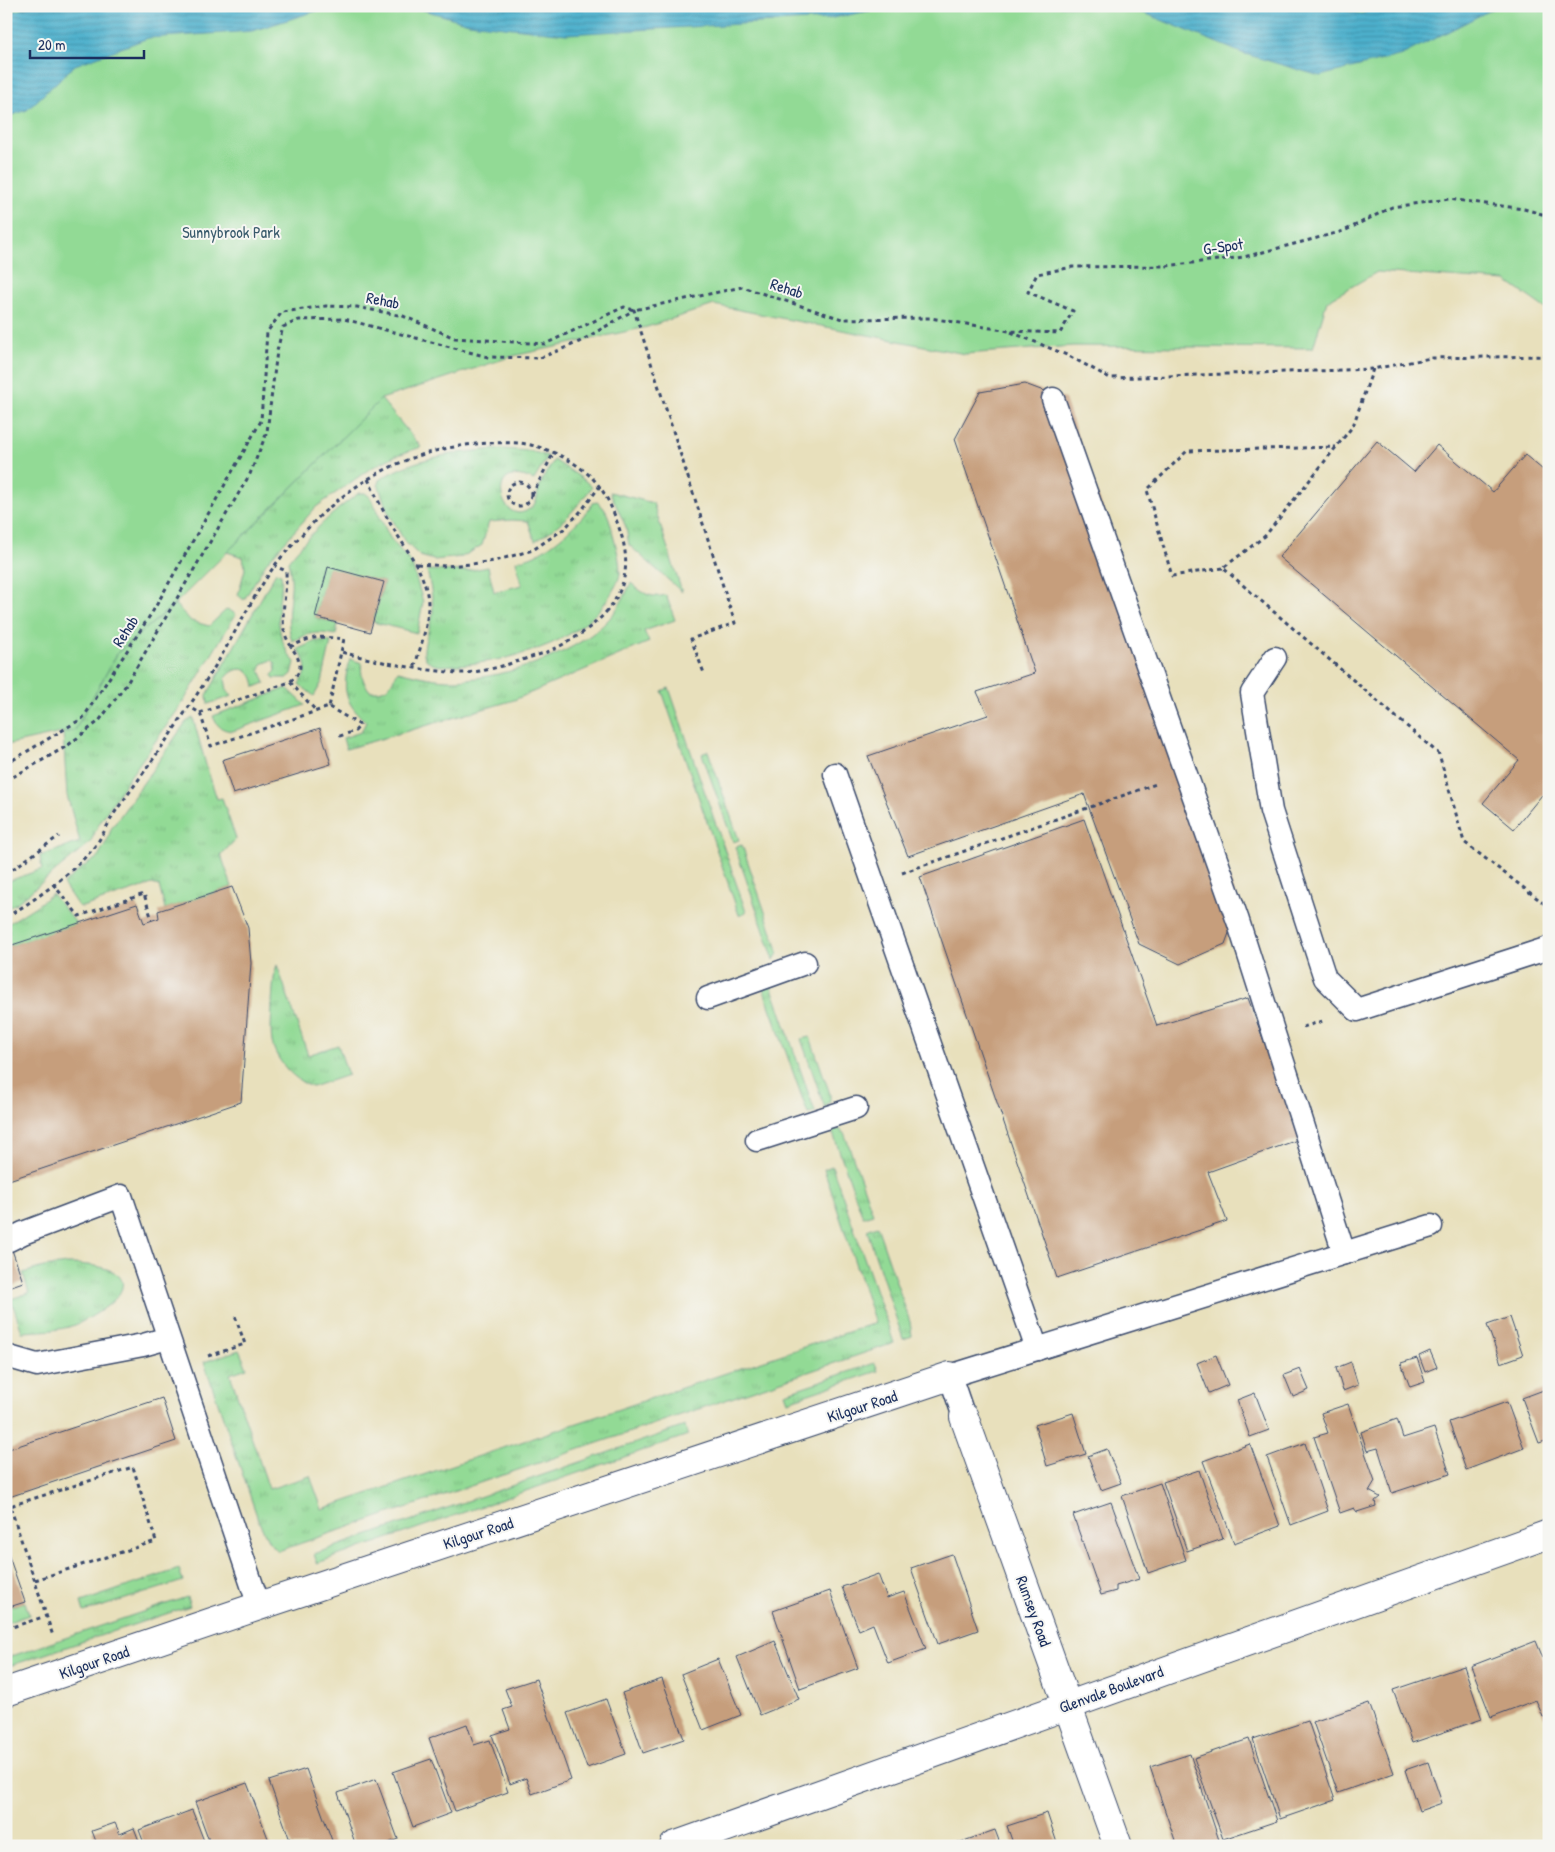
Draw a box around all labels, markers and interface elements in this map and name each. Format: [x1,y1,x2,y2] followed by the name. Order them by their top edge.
[30,28,144,60] scale bar
[38,34,65,55] text: 20 m
[182,221,280,243] park label: Sunnybrook Park
[1202,232,1245,260] street label: G-Spot
[768,272,806,304] street label: Rehab
[365,286,401,314] street label: Rehab
[107,611,143,651] street label: Rehab
[824,1384,900,1428] street label: Kilgour Road
[440,1511,516,1555] street label: Kilgour Road
[1011,1573,1057,1649] street label: Rumsey Road
[56,1640,132,1684] street label: Kilgour Road
[1056,1660,1166,1718] street label: Glenvale Boulevard

